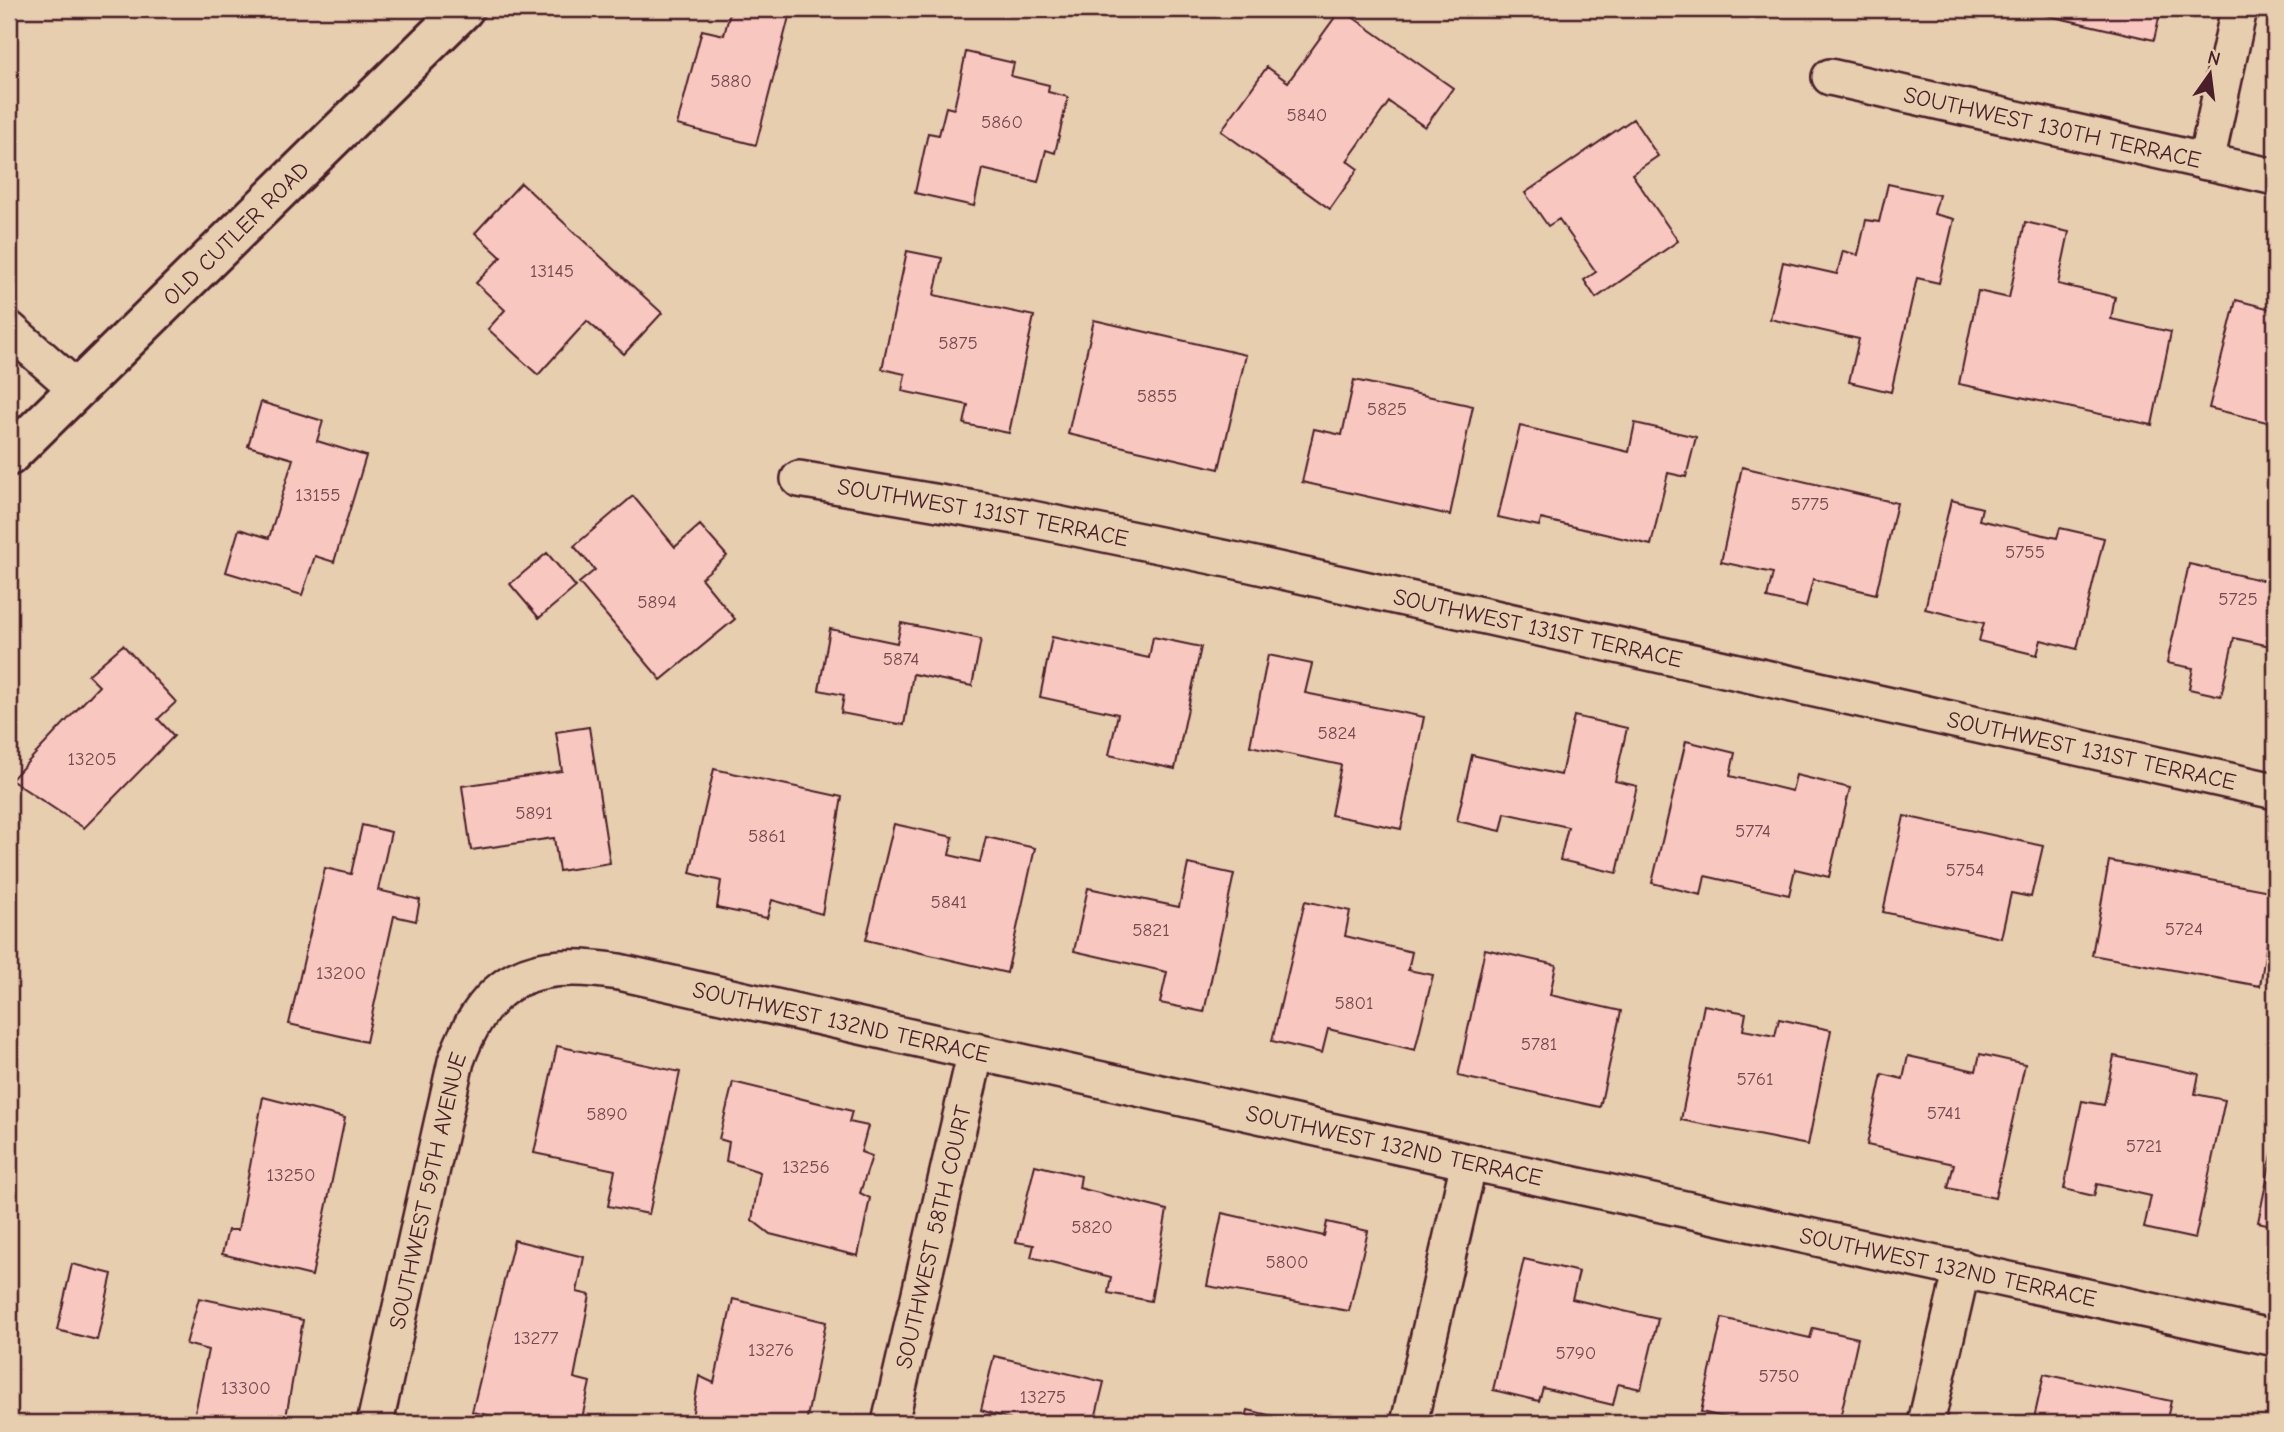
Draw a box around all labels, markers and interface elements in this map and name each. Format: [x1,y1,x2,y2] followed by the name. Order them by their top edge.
[2176,38,2246,108] north arrow
[2205,46,2223,71] text: N
[710,70,752,92] house number: 5880
[1901,81,2204,174] street label: SOUTHWEST 130TH TERRACE
[1287,104,1327,126] house number: 5840
[981,111,1023,133] house number: 5860
[158,156,315,311] street label: OLD CUTLER ROAD
[530,260,574,282] house number: 13145
[938,332,978,354] house number: 5875
[1137,385,1177,407] house number: 5855
[1367,398,1407,420] house number: 5825
[835,473,1131,552] street label: SOUTHWEST 131ST TERRACE
[295,484,341,506] house number: 13155
[1791,493,1829,515] house number: 5775
[2005,541,2045,563] house number: 5755
[1391,583,1685,673] street label: SOUTHWEST 131ST TERRACE
[2218,588,2258,610] house number: 5725
[637,591,677,613] house number: 5894
[883,648,919,670] house number: 5874
[1944,706,2239,796] street label: SOUTHWEST 131ST TERRACE
[1317,722,1357,744] house number: 5824
[68,748,116,770] house number: 13205
[515,802,553,824] house number: 5891
[1735,820,1771,842] house number: 5774
[748,825,786,847] house number: 5861
[1946,859,1984,881] house number: 5754
[931,891,967,913] house number: 5841
[2165,918,2203,940] house number: 5724
[1132,919,1170,941] house number: 5821
[316,962,366,984] house number: 13200
[690,976,992,1068] street label: SOUTHWEST 132ND TERRACE
[1334,992,1374,1014] house number: 5801
[1521,1033,1557,1055] house number: 5781
[383,1048,472,1332] street label: SOUTHWEST 59TH AVENUE
[1737,1068,1773,1090] house number: 5761
[1244,1100,1545,1192] street label: SOUTHWEST 132ND TERRACE
[1927,1102,1961,1124] house number: 5741
[586,1103,628,1125] house number: 5890
[890,1103,977,1371] street label: SOUTHWEST 58TH COURT
[2126,1135,2162,1157] house number: 5721
[782,1156,830,1178] house number: 13256
[267,1164,315,1186] house number: 13250
[1071,1216,1113,1238] house number: 5820
[1797,1222,2099,1313] street label: SOUTHWEST 132ND TERRACE
[1265,1251,1309,1273] house number: 5800
[513,1327,559,1349] house number: 13277
[748,1339,794,1361] house number: 13276
[1556,1342,1596,1364] house number: 5790
[1758,1365,1800,1387] house number: 5750
[221,1377,271,1399] house number: 13300
[1020,1386,1066,1408] house number: 13275

